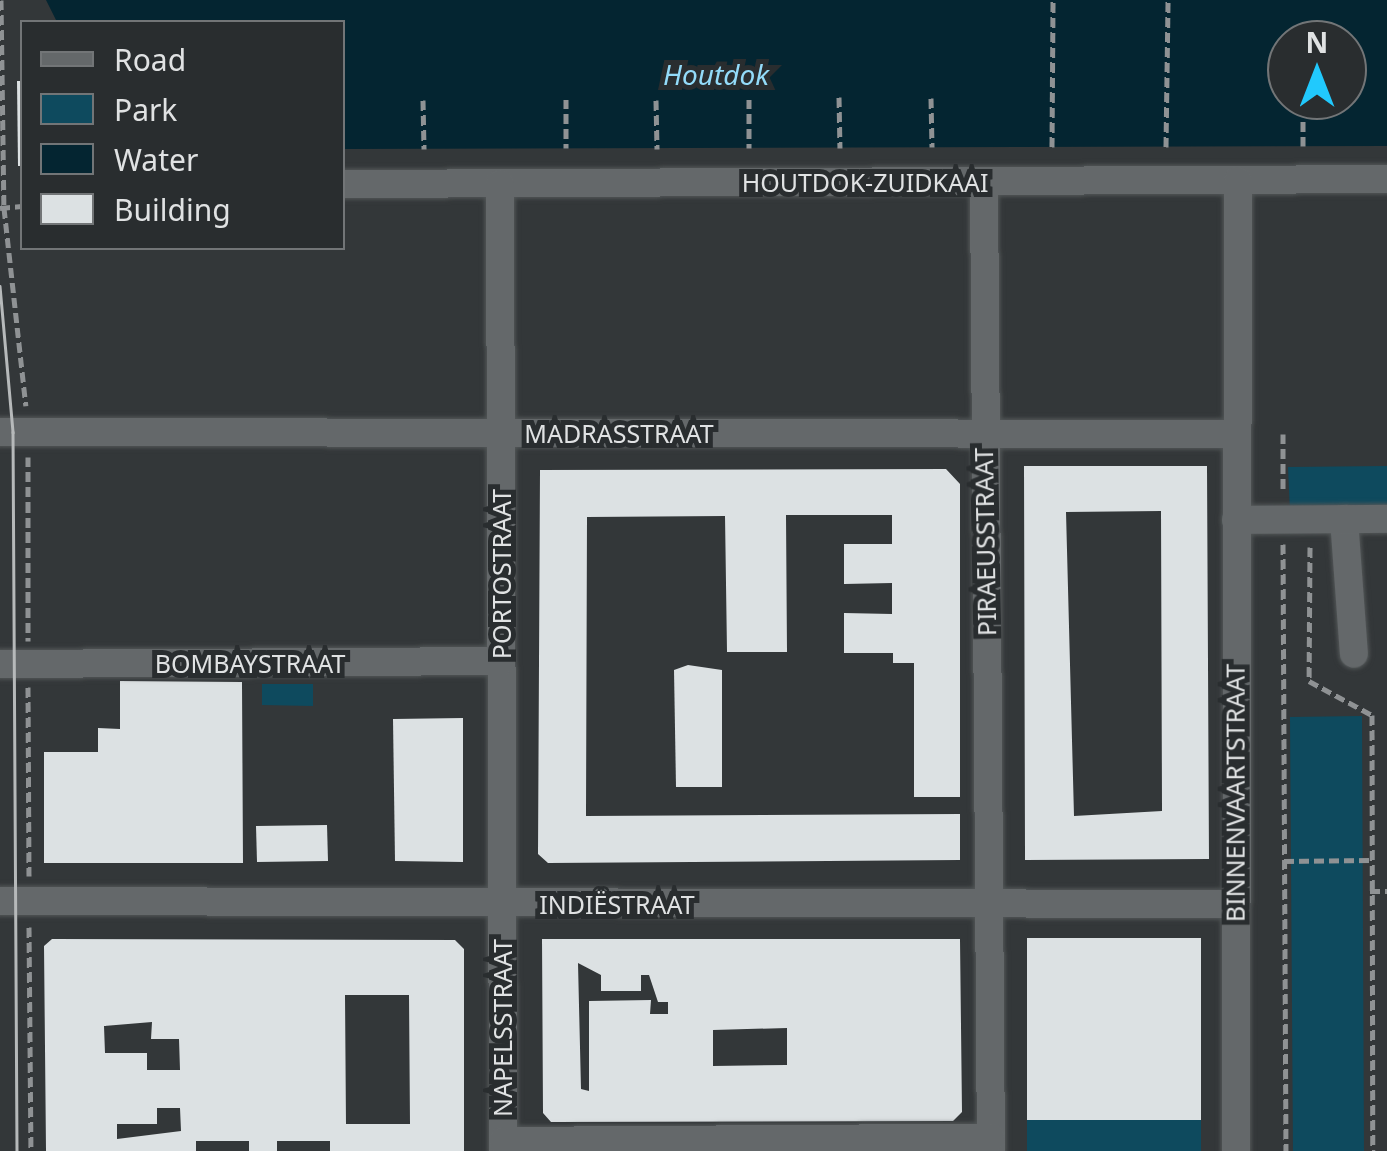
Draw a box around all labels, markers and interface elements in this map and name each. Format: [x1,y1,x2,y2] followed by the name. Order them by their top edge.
[20,20,345,250] legend
[1267,20,1367,120] north arrow
[1306,23,1328,61] text: N
[114,39,186,80] text: Road
[663,57,769,91] water label: Houtdok
[114,89,177,130] text: Park
[114,139,198,180] text: Water
[742,167,988,197] street label: HOUTDOK-ZUIDKAAI
[114,189,231,230] text: Building
[524,418,714,448] street label: MADRASSTRAAT
[968,448,1002,636] street label: PIRAEUSSTRAAT
[486,489,516,659] street label: PORTOSTRAAT
[155,648,345,678] street label: BOMBAYSTRAAT
[1220,664,1250,922] street label: BINNENVAARTSTRAAT
[539,889,695,919] street label: INDIËSTRAAT
[487,939,517,1117] street label: NAPELSSTRAAT

